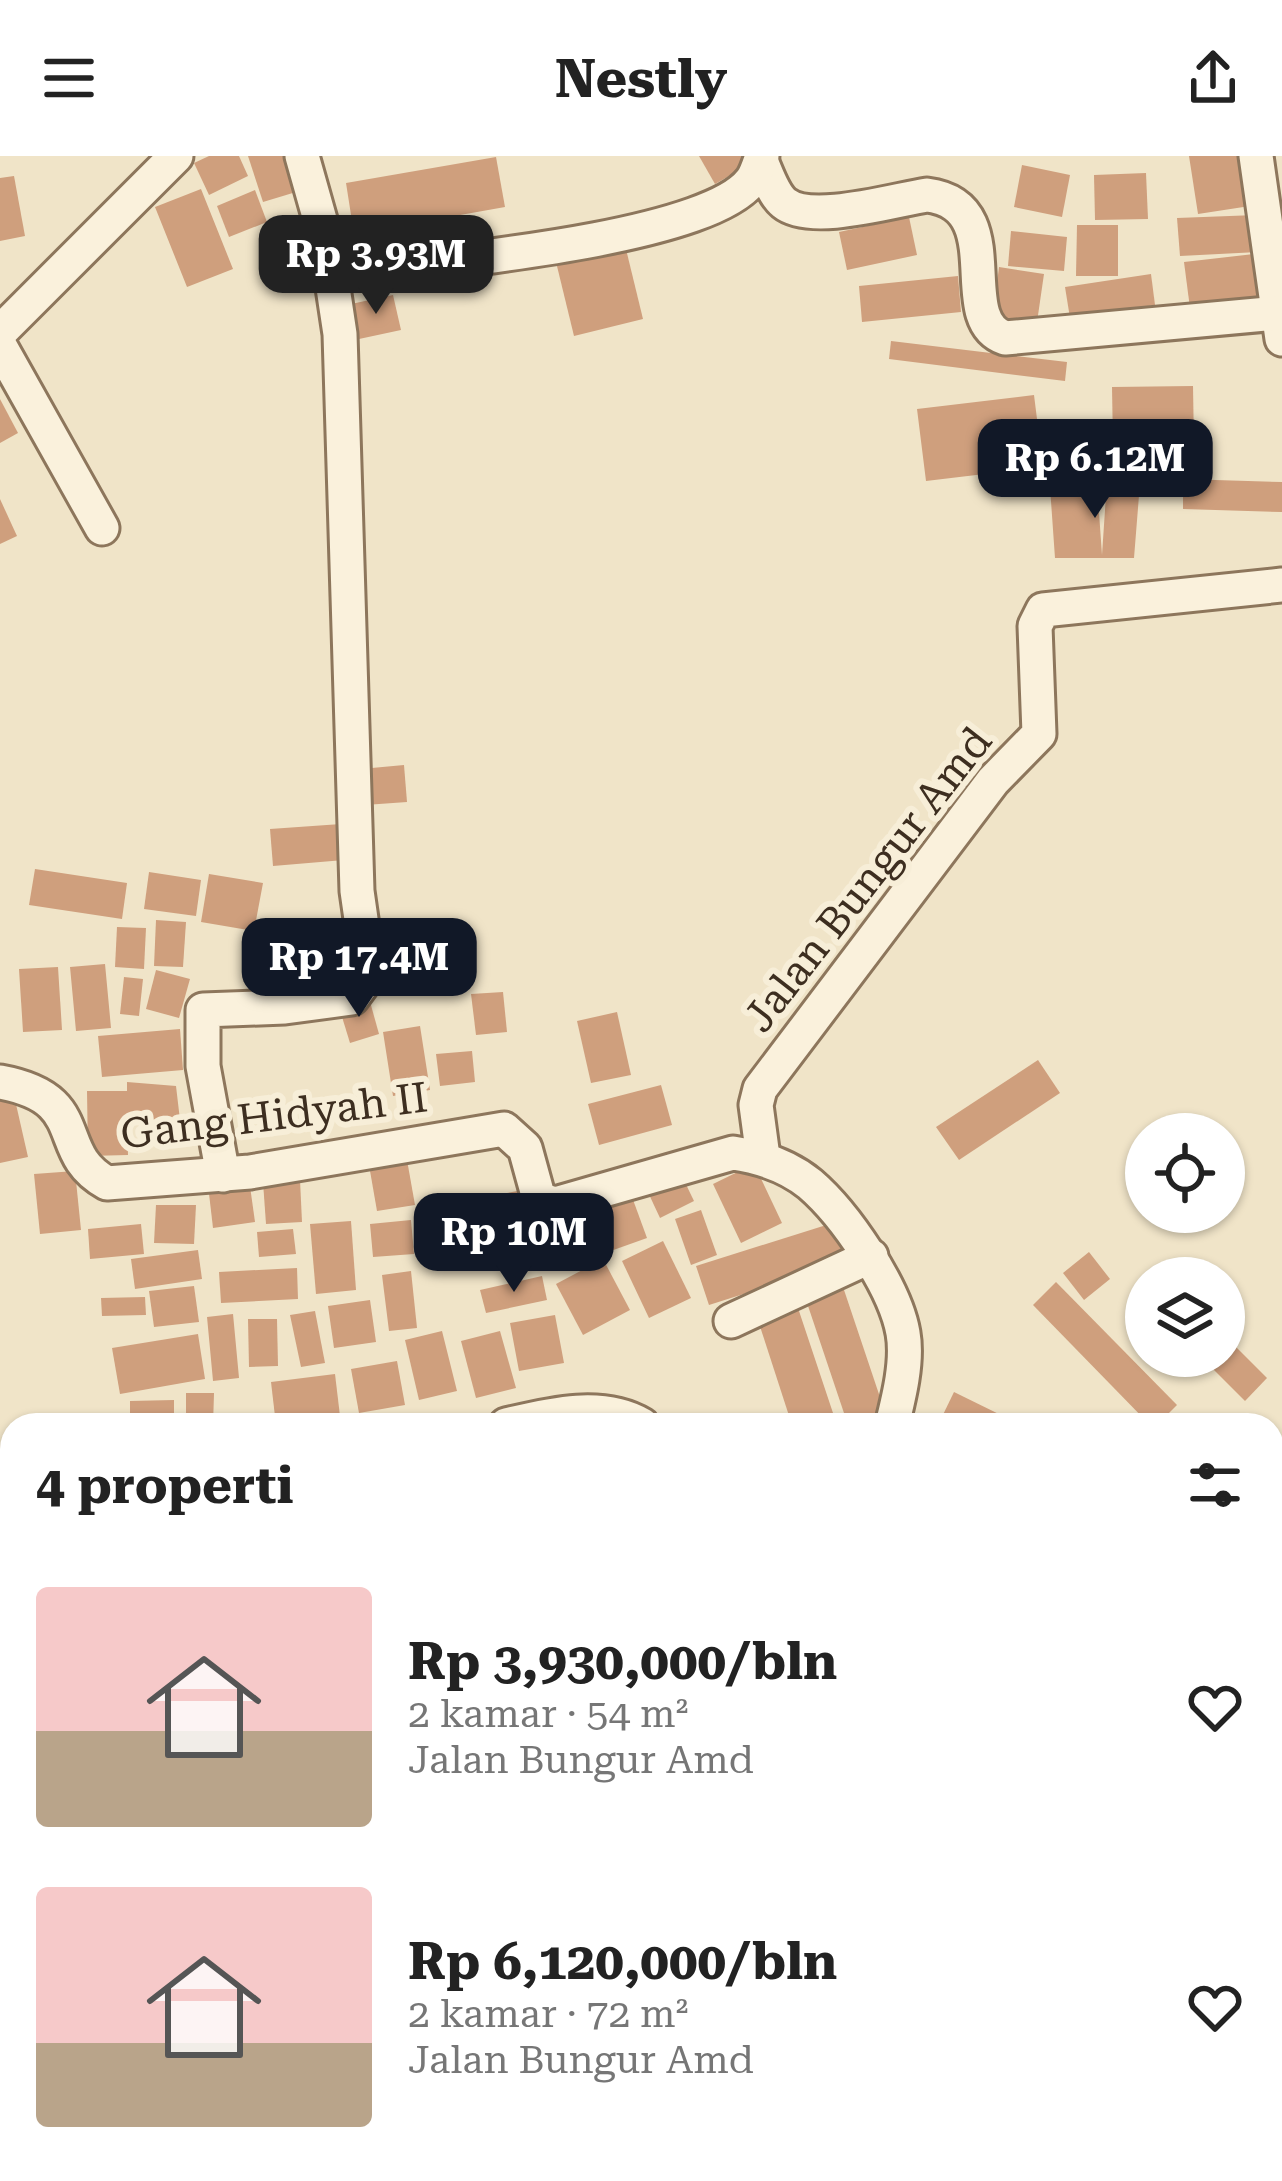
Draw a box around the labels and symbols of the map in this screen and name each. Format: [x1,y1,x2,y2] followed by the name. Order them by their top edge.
[252,215,500,317] pin: Rp 3.93M
[971,419,1219,521] pin: Rp 6.12M
[733,717,1001,1041] street label: Jalan Bungur Amd
[235,918,483,1020] pin: Rp 17.4M
[118,1072,430,1159] street label: Gang Hidyah II
[416,1193,612,1295] pin: Rp 10M

